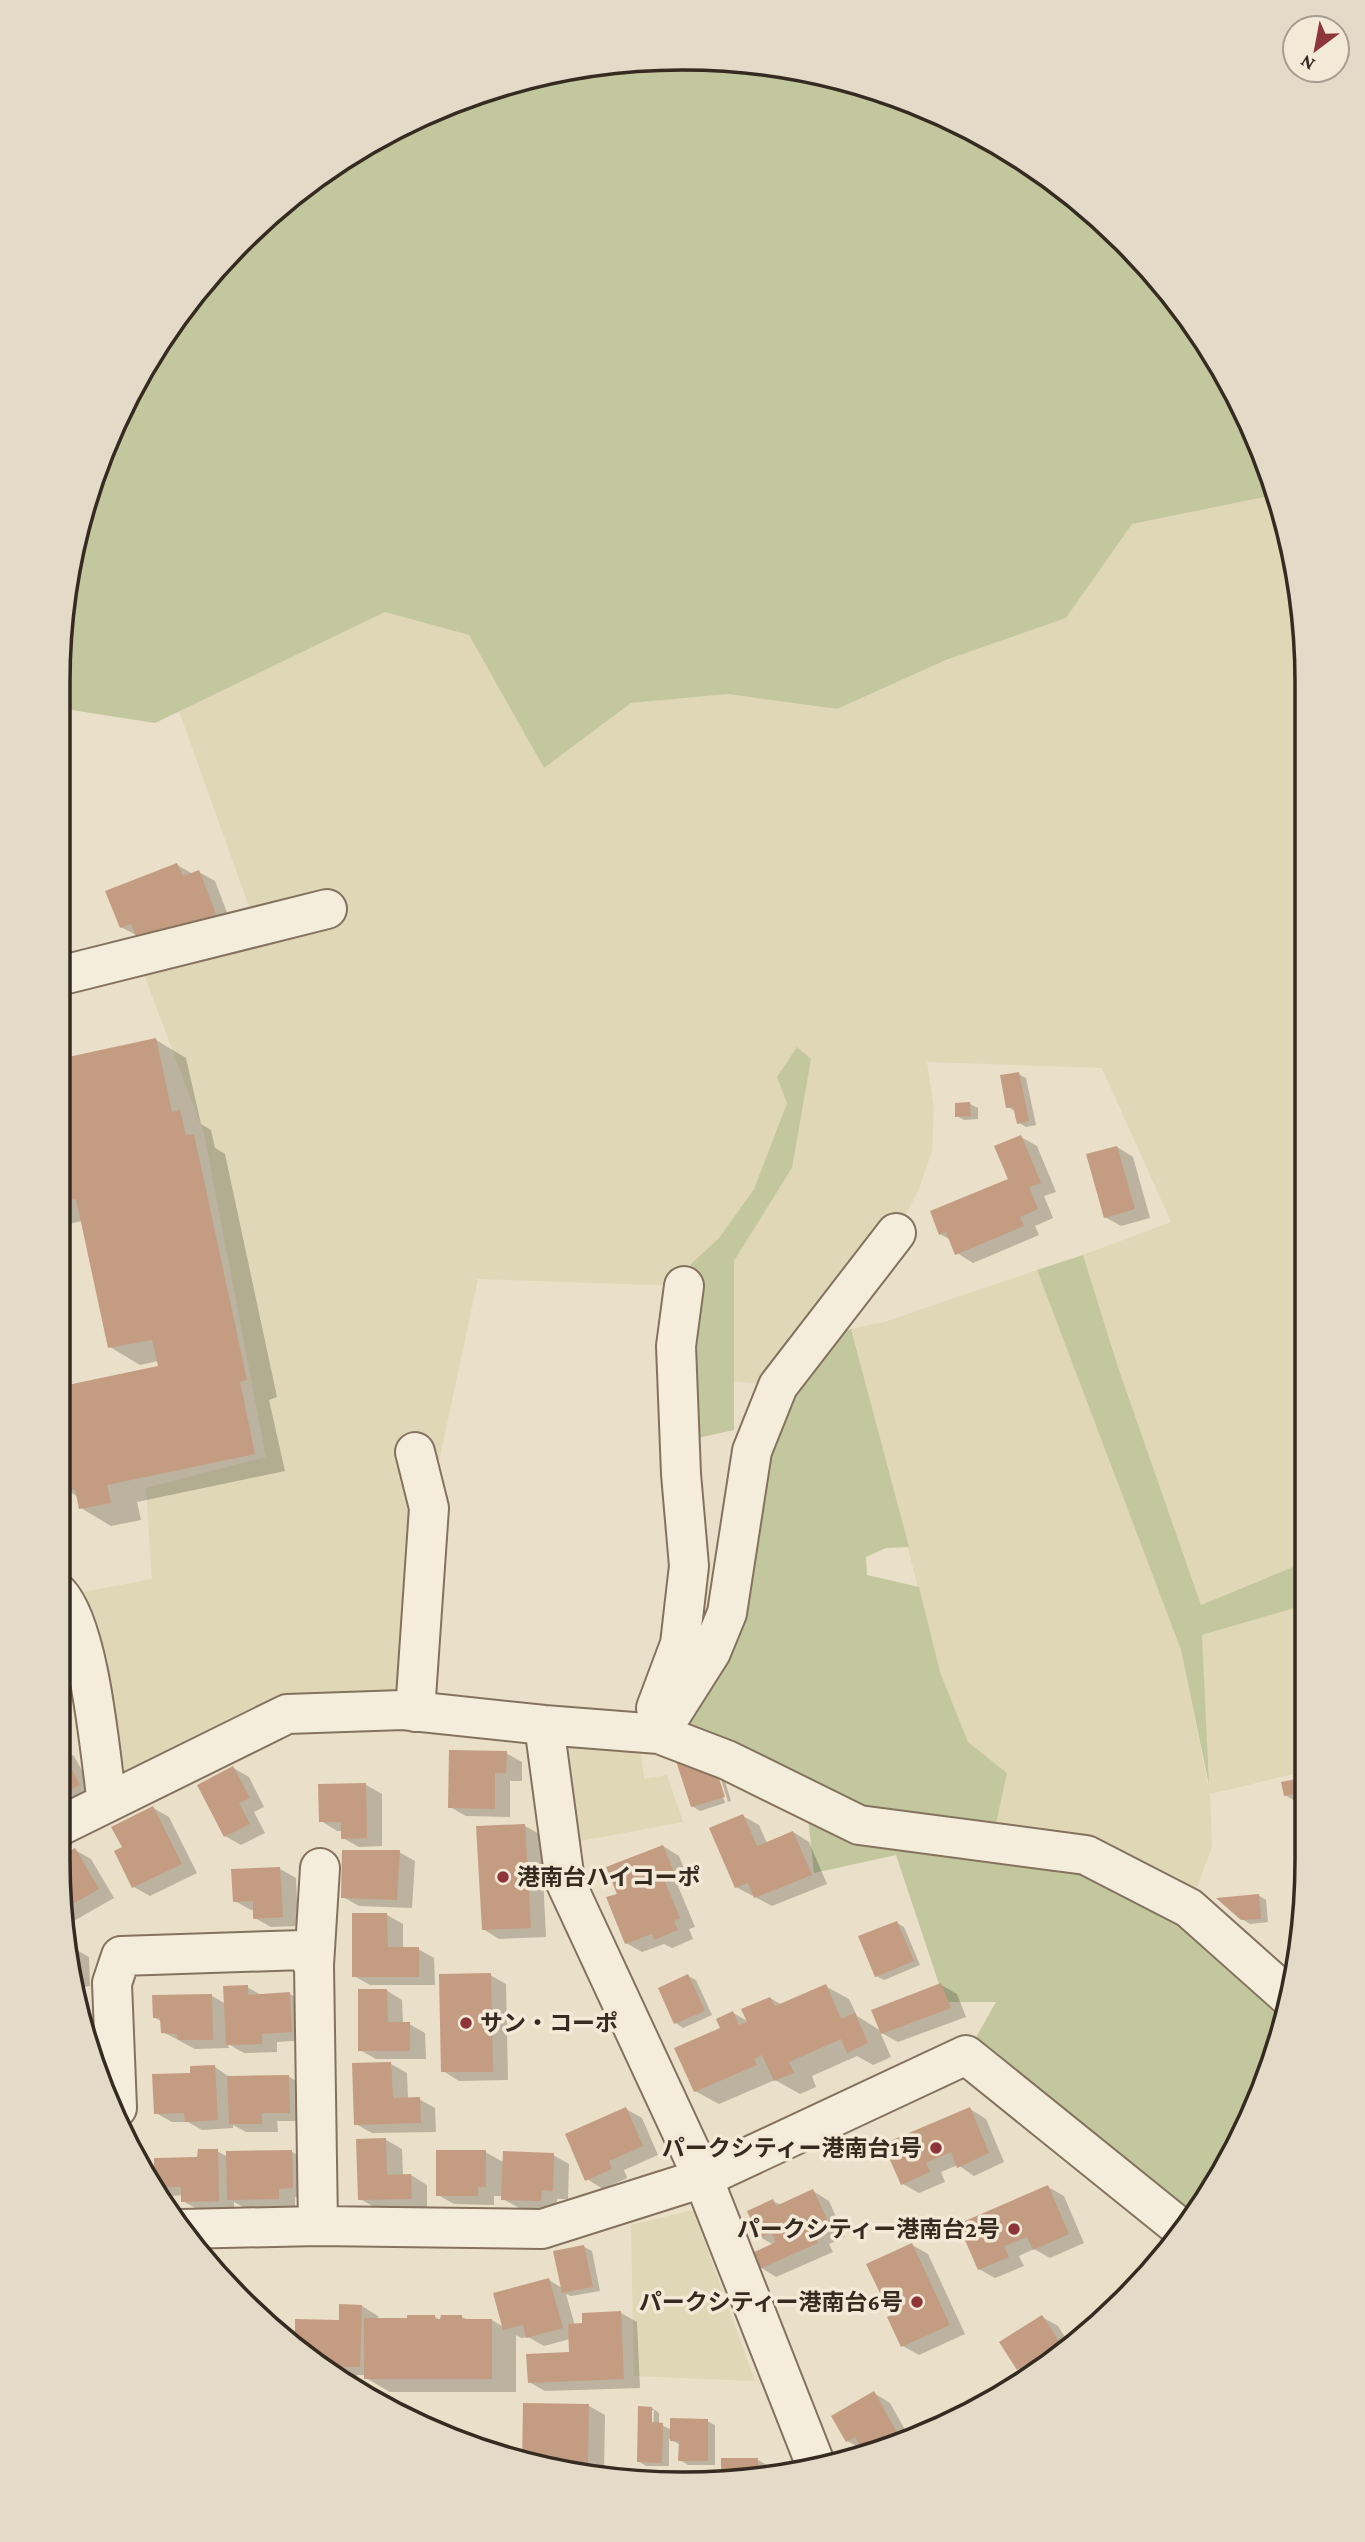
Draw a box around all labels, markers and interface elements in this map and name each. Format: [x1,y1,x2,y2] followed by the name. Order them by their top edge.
[1281,14,1351,84] north arrow
[1296,51,1318,75] text: N
[517,1864,701,1890] place label: 港南台ハイコーポ
[495,1869,511,1885] marker: 港南台ハイコーポ
[480,2010,618,2036] place label: サン・コーポ
[458,2015,474,2031] marker: サン・コーポ
[662,2135,922,2161] place label: パークシティー港南台1号
[928,2140,944,2156] marker: パークシティー港南台1号
[737,2216,1000,2242] place label: パークシティー港南台2号
[1006,2221,1022,2237] marker: パークシティー港南台2号
[639,2289,903,2315] place label: パークシティー港南台6号
[909,2294,925,2310] marker: パークシティー港南台6号

